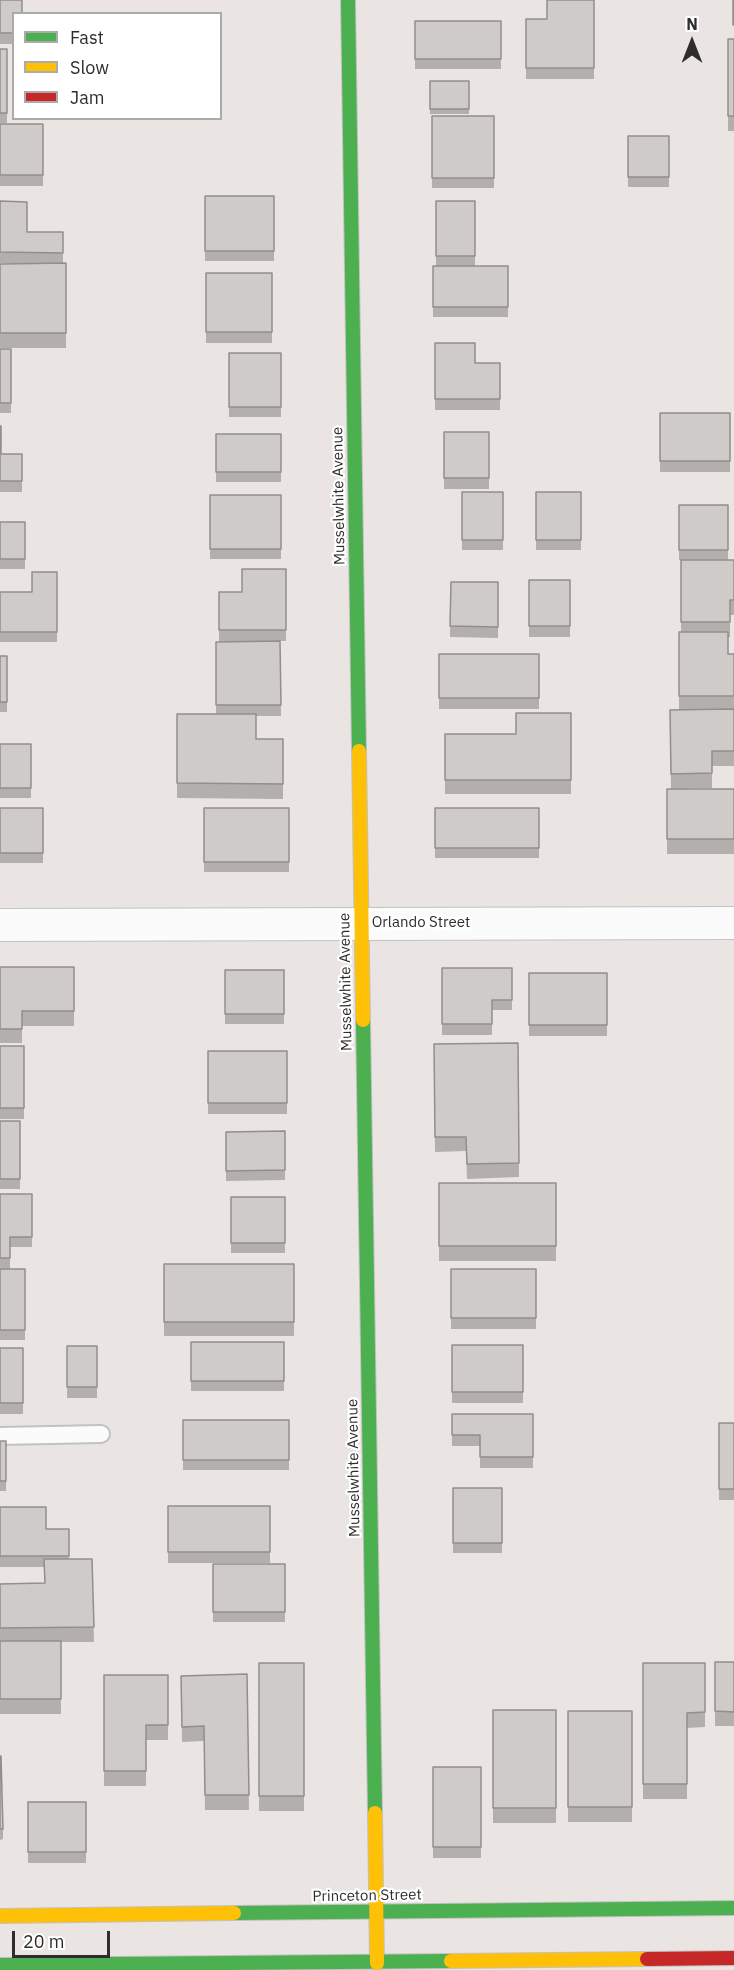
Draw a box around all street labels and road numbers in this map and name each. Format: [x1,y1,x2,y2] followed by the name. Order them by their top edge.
[329,427,349,565] street label: Musselwhite Avenue
[336,913,356,1051] street label: Musselwhite Avenue
[372,914,470,932] street label: Orlando Street
[344,1399,364,1537] street label: Musselwhite Avenue
[312,1886,422,1906] street label: Princeton Street

